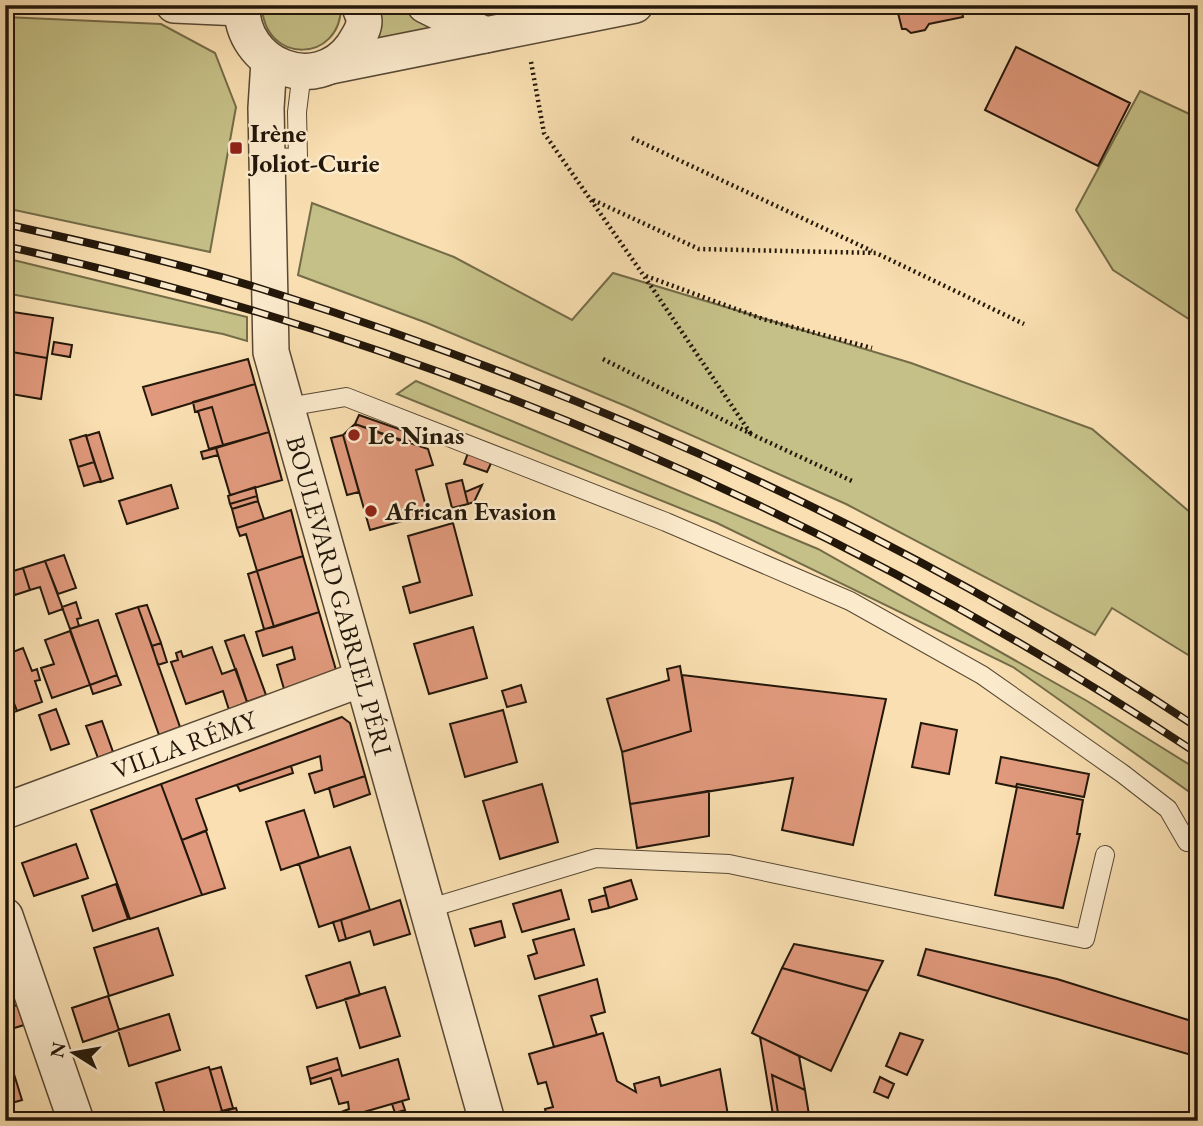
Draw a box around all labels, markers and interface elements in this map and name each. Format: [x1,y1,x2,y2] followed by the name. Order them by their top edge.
[247,116,380,180] place label: Irène Joliot-Curie
[228,140,244,156] marker: Irène Joliot-Curie
[368,418,464,452] place label: Le Ninas
[346,427,362,443] marker: Le Ninas
[278,432,401,759] street label: BOULEVARD GABRIEL PÉRI
[384,494,557,528] place label: African Evasion
[363,503,379,519] marker: African Evasion
[107,702,263,787] street label: VILLA RÉMY
[38,1018,108,1088] north arrow
[44,1039,72,1060] text: N

